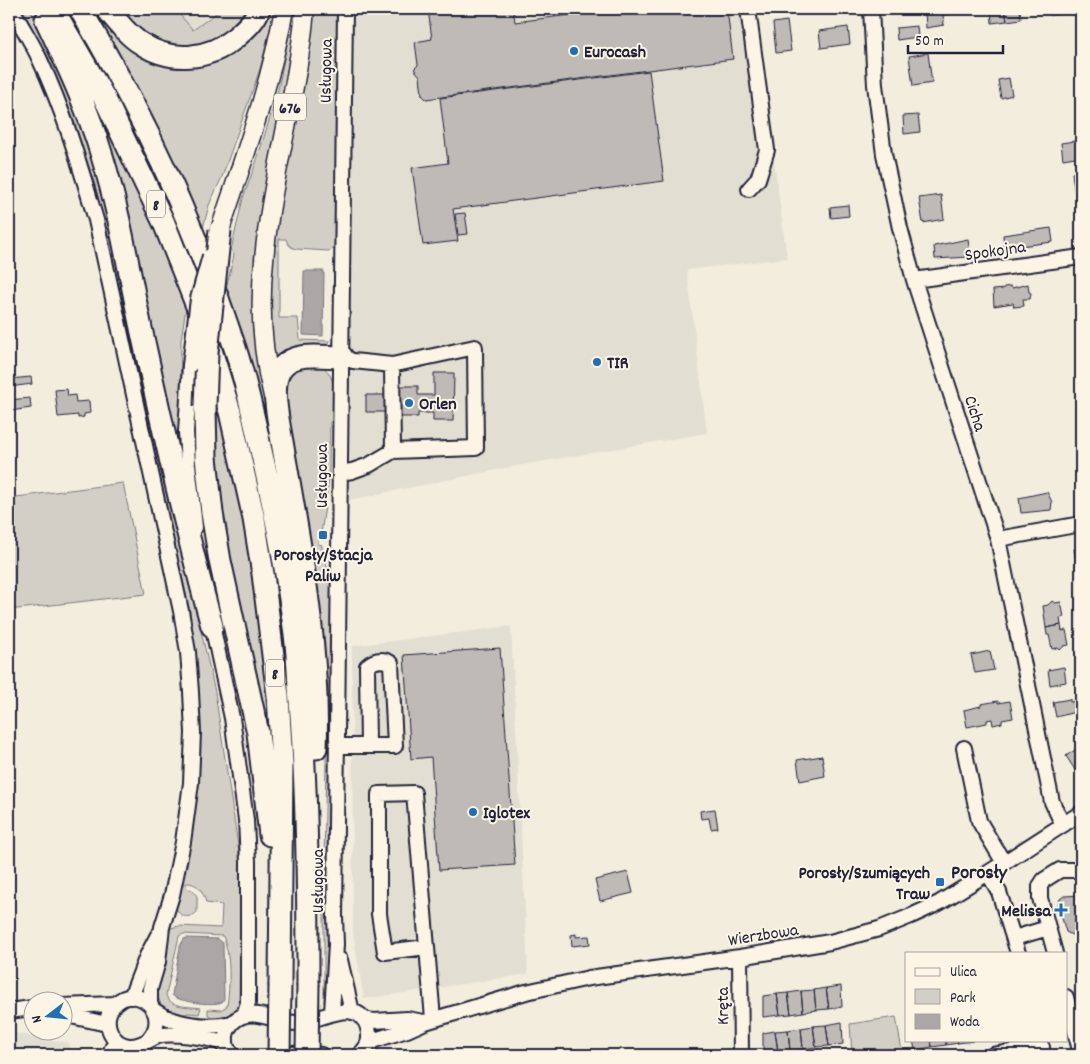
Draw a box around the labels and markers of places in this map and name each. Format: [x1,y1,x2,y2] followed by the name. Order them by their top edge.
[584,41,646,66] place label: Eurocash
[568,45,580,57] marker: Eurocash
[607,352,629,377] place label: TIR
[591,356,603,368] marker: TIR
[419,393,457,418] place label: Orlen
[403,397,415,409] marker: Orlen
[317,529,329,541] marker: Porosły/Stacja Paliw
[274,544,373,590] place label: Porosły/Stacja Paliw
[483,802,530,827] place label: Iglotex
[467,806,479,818] marker: Iglotex
[798,862,930,908] place label: Porosły/Szumiących Traw
[934,876,946,888] marker: Porosły/Szumiących Traw
[1001,900,1052,925] place label: Melissa
[1055,904,1067,916] marker: Melissa

